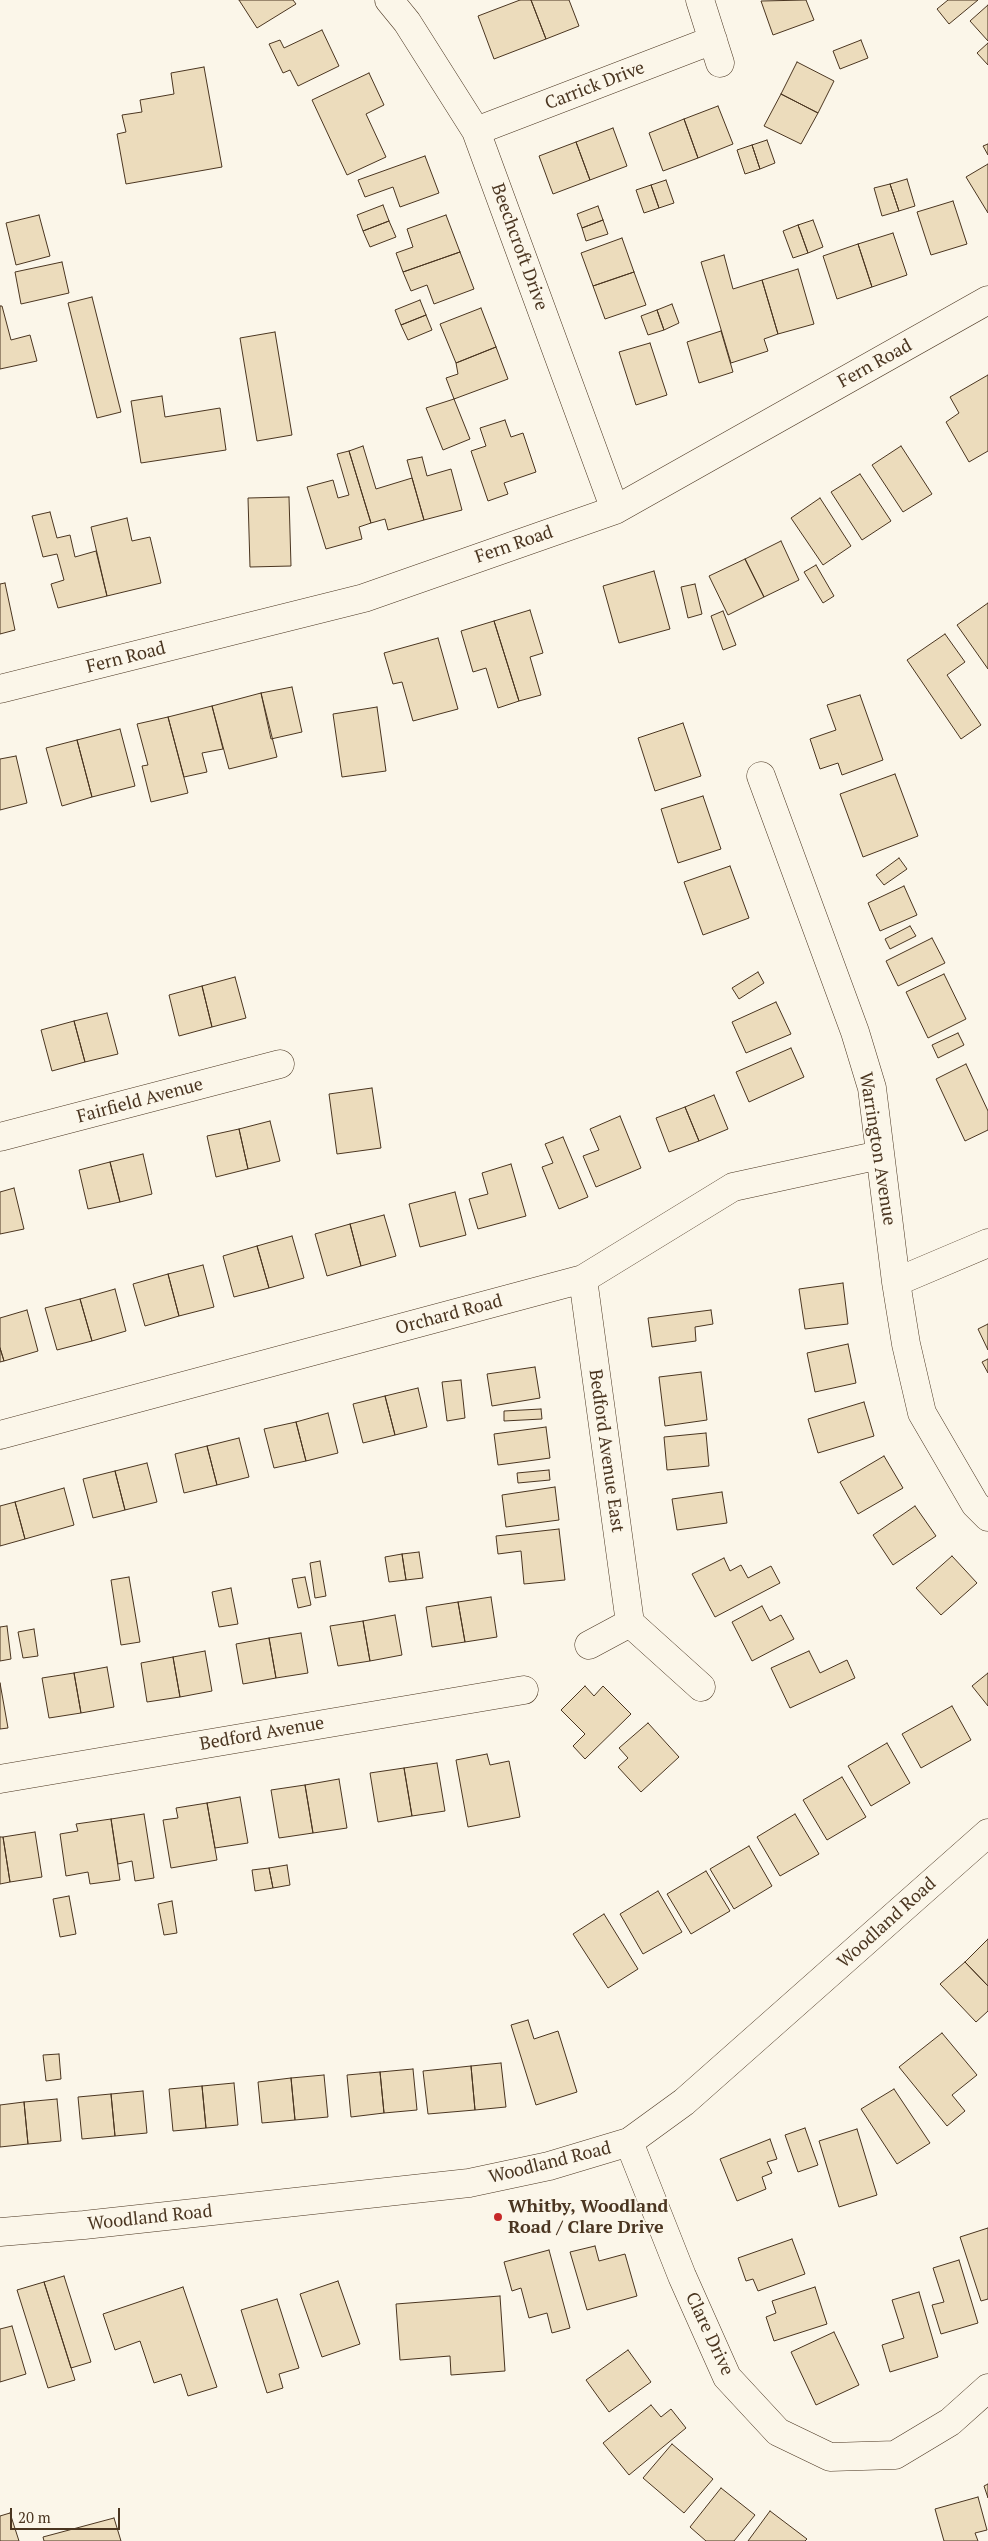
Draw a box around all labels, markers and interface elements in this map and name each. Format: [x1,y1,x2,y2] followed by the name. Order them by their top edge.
[542,57,648,115] street label: Carrick Drive
[486,181,552,313] street label: Beechcroft Drive
[834,335,916,393] street label: Fern Road
[472,522,556,568] street label: Fern Road
[84,638,168,678] street label: Fern Road
[854,1071,900,1227] street label: Warrington Avenue
[75,1074,205,1128] street label: Fairfield Avenue
[393,1290,505,1340] street label: Orchard Road
[584,1368,628,1534] street label: Bedford Avenue East
[198,1712,326,1756] street label: Bedford Avenue
[833,1873,941,1973] street label: Woodland Road
[487,2137,613,2189] street label: Woodland Road
[508,2196,668,2238] place label: Whitby, Woodland Road / Clare Drive
[87,2201,213,2235] street label: Woodland Road
[492,2211,504,2223] marker: Whitby, Woodland Road / Clare Drive
[680,2289,738,2379] street label: Clare Drive
[12,2498,122,2530] scale bar
[18,2507,51,2527] text: 20 m

